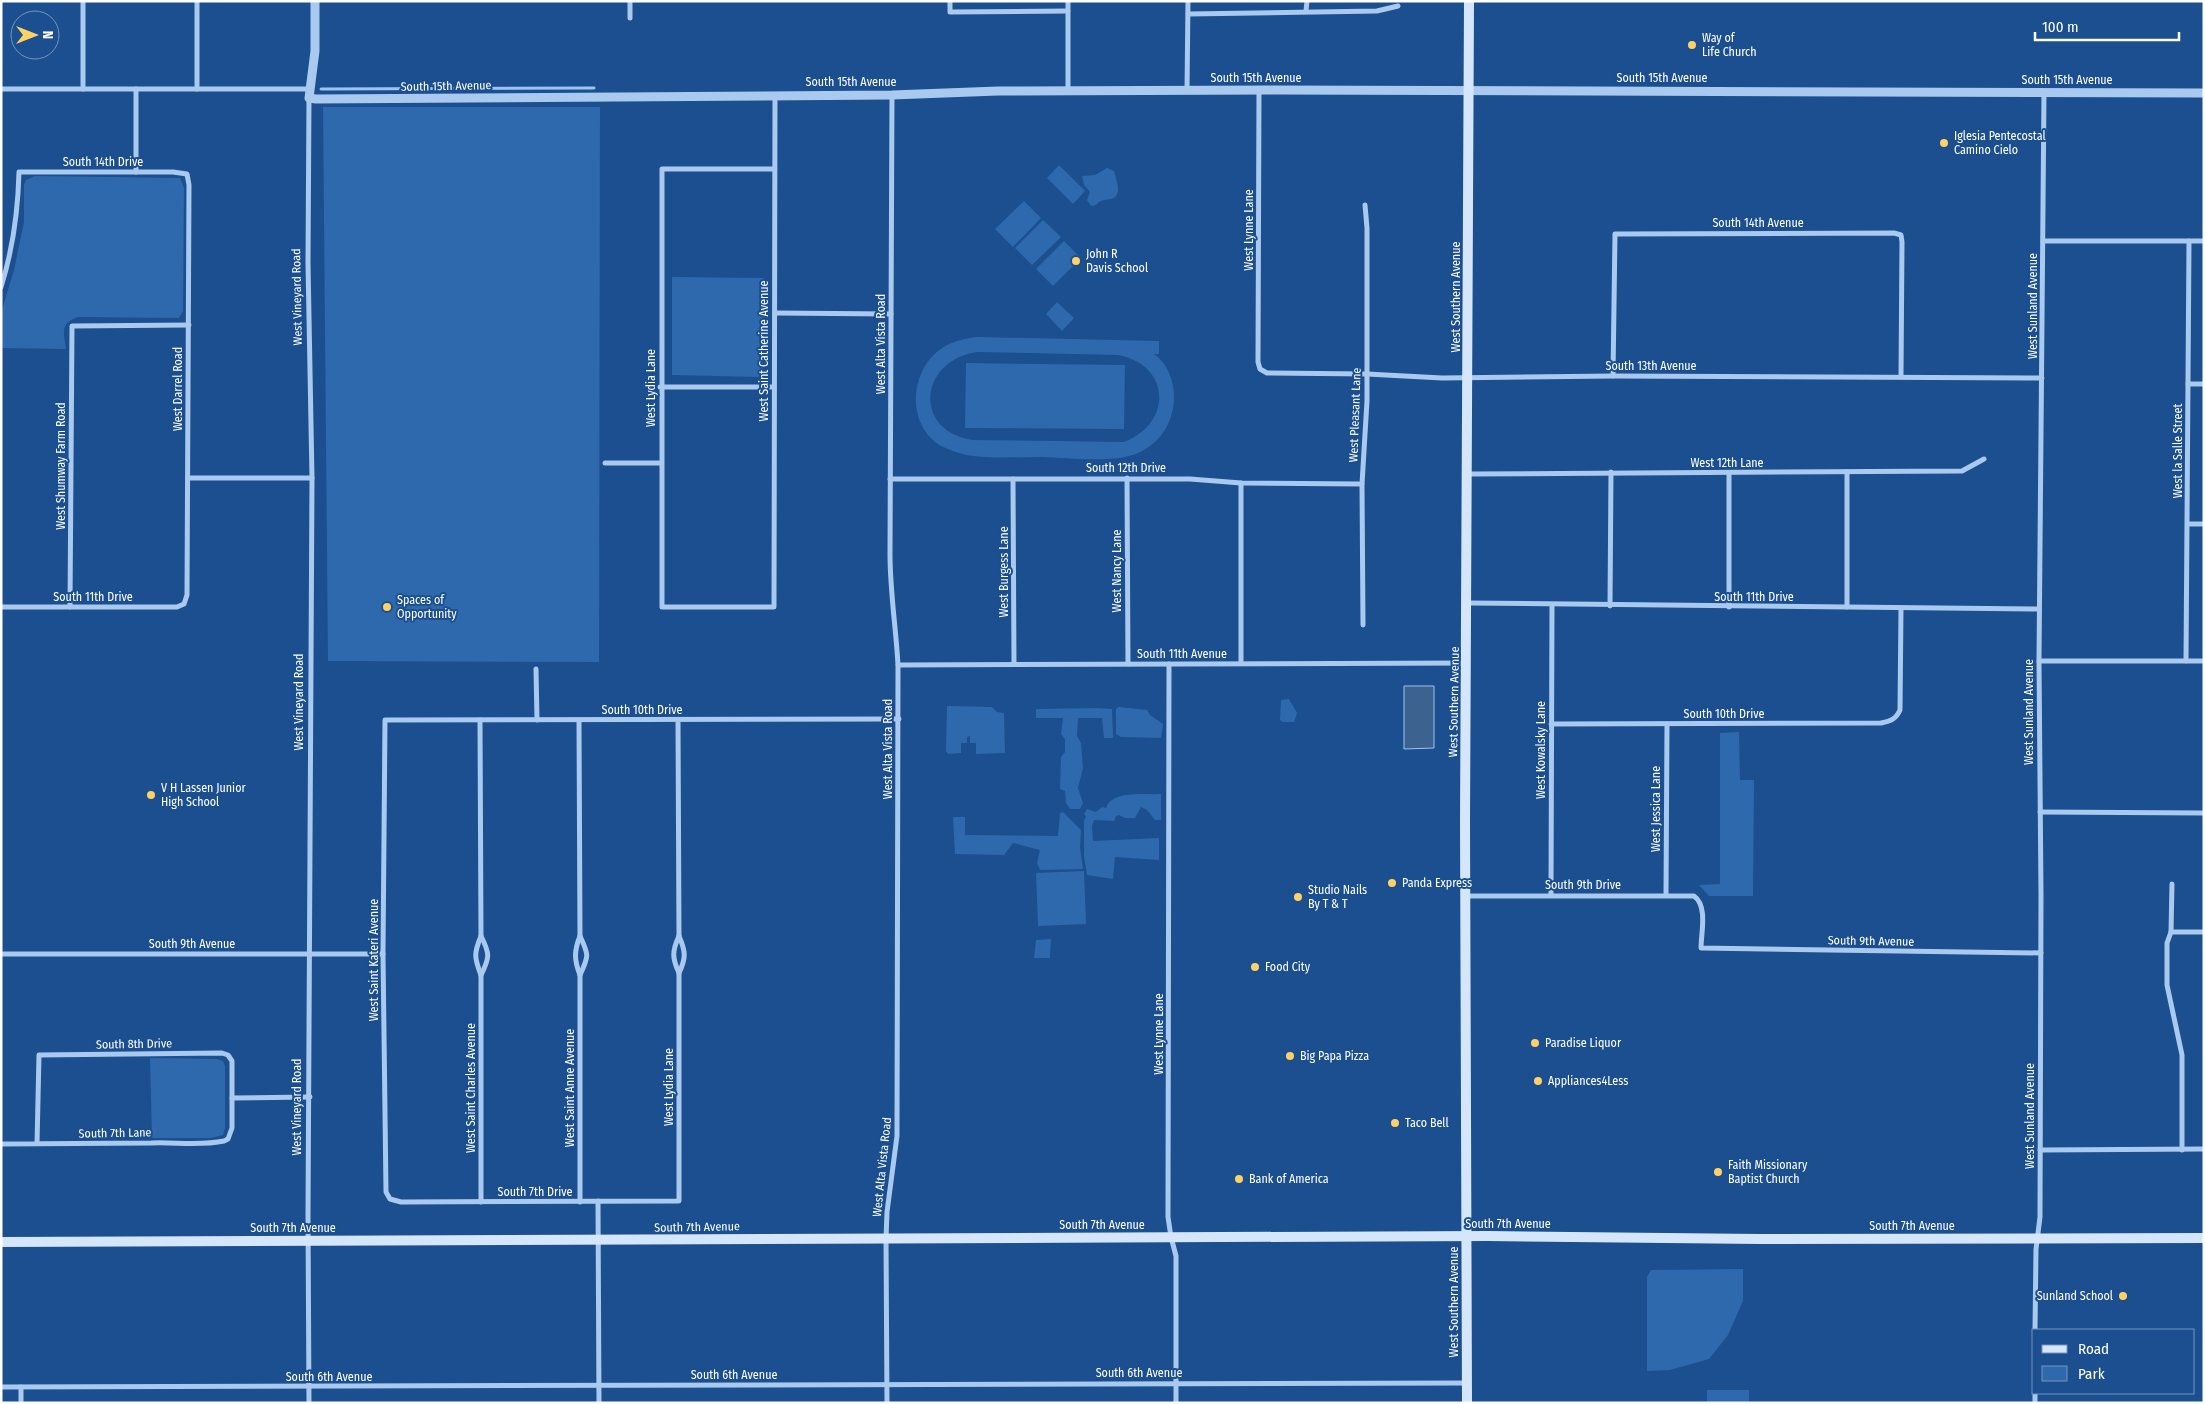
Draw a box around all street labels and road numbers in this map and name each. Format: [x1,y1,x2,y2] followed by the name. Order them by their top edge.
[1211,71,1301,85] street label: South 15th Avenue
[1617,71,1707,85] street label: South 15th Avenue
[2022,73,2112,87] street label: South 15th Avenue
[806,75,896,89] street label: South 15th Avenue
[400,78,492,94] street label: South 15th Avenue
[63,155,143,169] street label: South 14th Drive
[1242,189,1256,271] street label: West Lynne Lane
[1712,216,1804,230] street label: South 14th Avenue
[1449,242,1463,352] street label: West Southern Avenue
[289,248,305,346] street label: West Vineyard Road
[2026,253,2040,359] street label: West Sunland Avenue
[757,280,771,421] street label: West Saint Catherine Avenue
[874,294,888,394] street label: West Alta Vista Road
[171,347,185,431] street label: West Darrel Road
[644,349,658,427] street label: West Lydia Lane
[1606,359,1696,373] street label: South 13th Avenue
[1346,367,1364,463] street label: West Pleasant Lane
[54,402,68,530] street label: West Shumway Farm Road
[2171,404,2185,498] street label: West la Salle Street
[1690,456,1764,470] street label: West 12th Lane
[1086,461,1166,475] street label: South 12th Drive
[997,526,1011,618] street label: West Burgess Lane
[1110,530,1124,612] street label: West Nancy Lane
[53,590,133,604] street label: South 11th Drive
[1714,590,1794,604] street label: South 11th Drive
[1446,646,1462,758] street label: West Southern Avenue
[1137,647,1227,661] street label: South 11th Avenue
[292,653,306,751] street label: West Vineyard Road
[2022,659,2036,765] street label: West Sunland Avenue
[881,699,895,799] street label: West Alta Vista Road
[1534,701,1548,799] street label: West Kowalsky Lane
[601,703,683,717] street label: South 10th Drive
[1683,707,1765,721] street label: South 10th Drive
[1649,766,1663,852] street label: West Jessica Lane
[1545,878,1621,892] street label: South 9th Drive
[367,899,381,1021] street label: West Saint Kateri Avenue
[1828,933,1914,949] street label: South 9th Avenue
[149,937,235,951] street label: South 9th Avenue
[1152,993,1166,1075] street label: West Lynne Lane
[464,1023,478,1153] street label: West Saint Charles Avenue
[563,1029,577,1147] street label: West Saint Anne Avenue
[96,1036,172,1052] street label: South 8th Drive
[662,1048,676,1126] street label: West Lydia Lane
[290,1058,304,1156] street label: West Vineyard Road
[2023,1063,2037,1169] street label: West Sunland Avenue
[870,1116,894,1218] street label: West Alta Vista Road
[78,1125,152,1141] street label: South 7th Lane
[498,1185,573,1199] street label: South 7th Drive
[1465,1217,1551,1231] street label: South 7th Avenue
[1059,1218,1145,1232] street label: South 7th Avenue
[654,1219,740,1235] street label: South 7th Avenue
[1869,1219,1955,1233] street label: South 7th Avenue
[250,1221,336,1235] street label: South 7th Avenue
[1447,1247,1461,1357] street label: West Southern Avenue
[1096,1366,1182,1380] street label: South 6th Avenue
[691,1368,777,1382] street label: South 6th Avenue
[286,1370,372,1384] street label: South 6th Avenue

